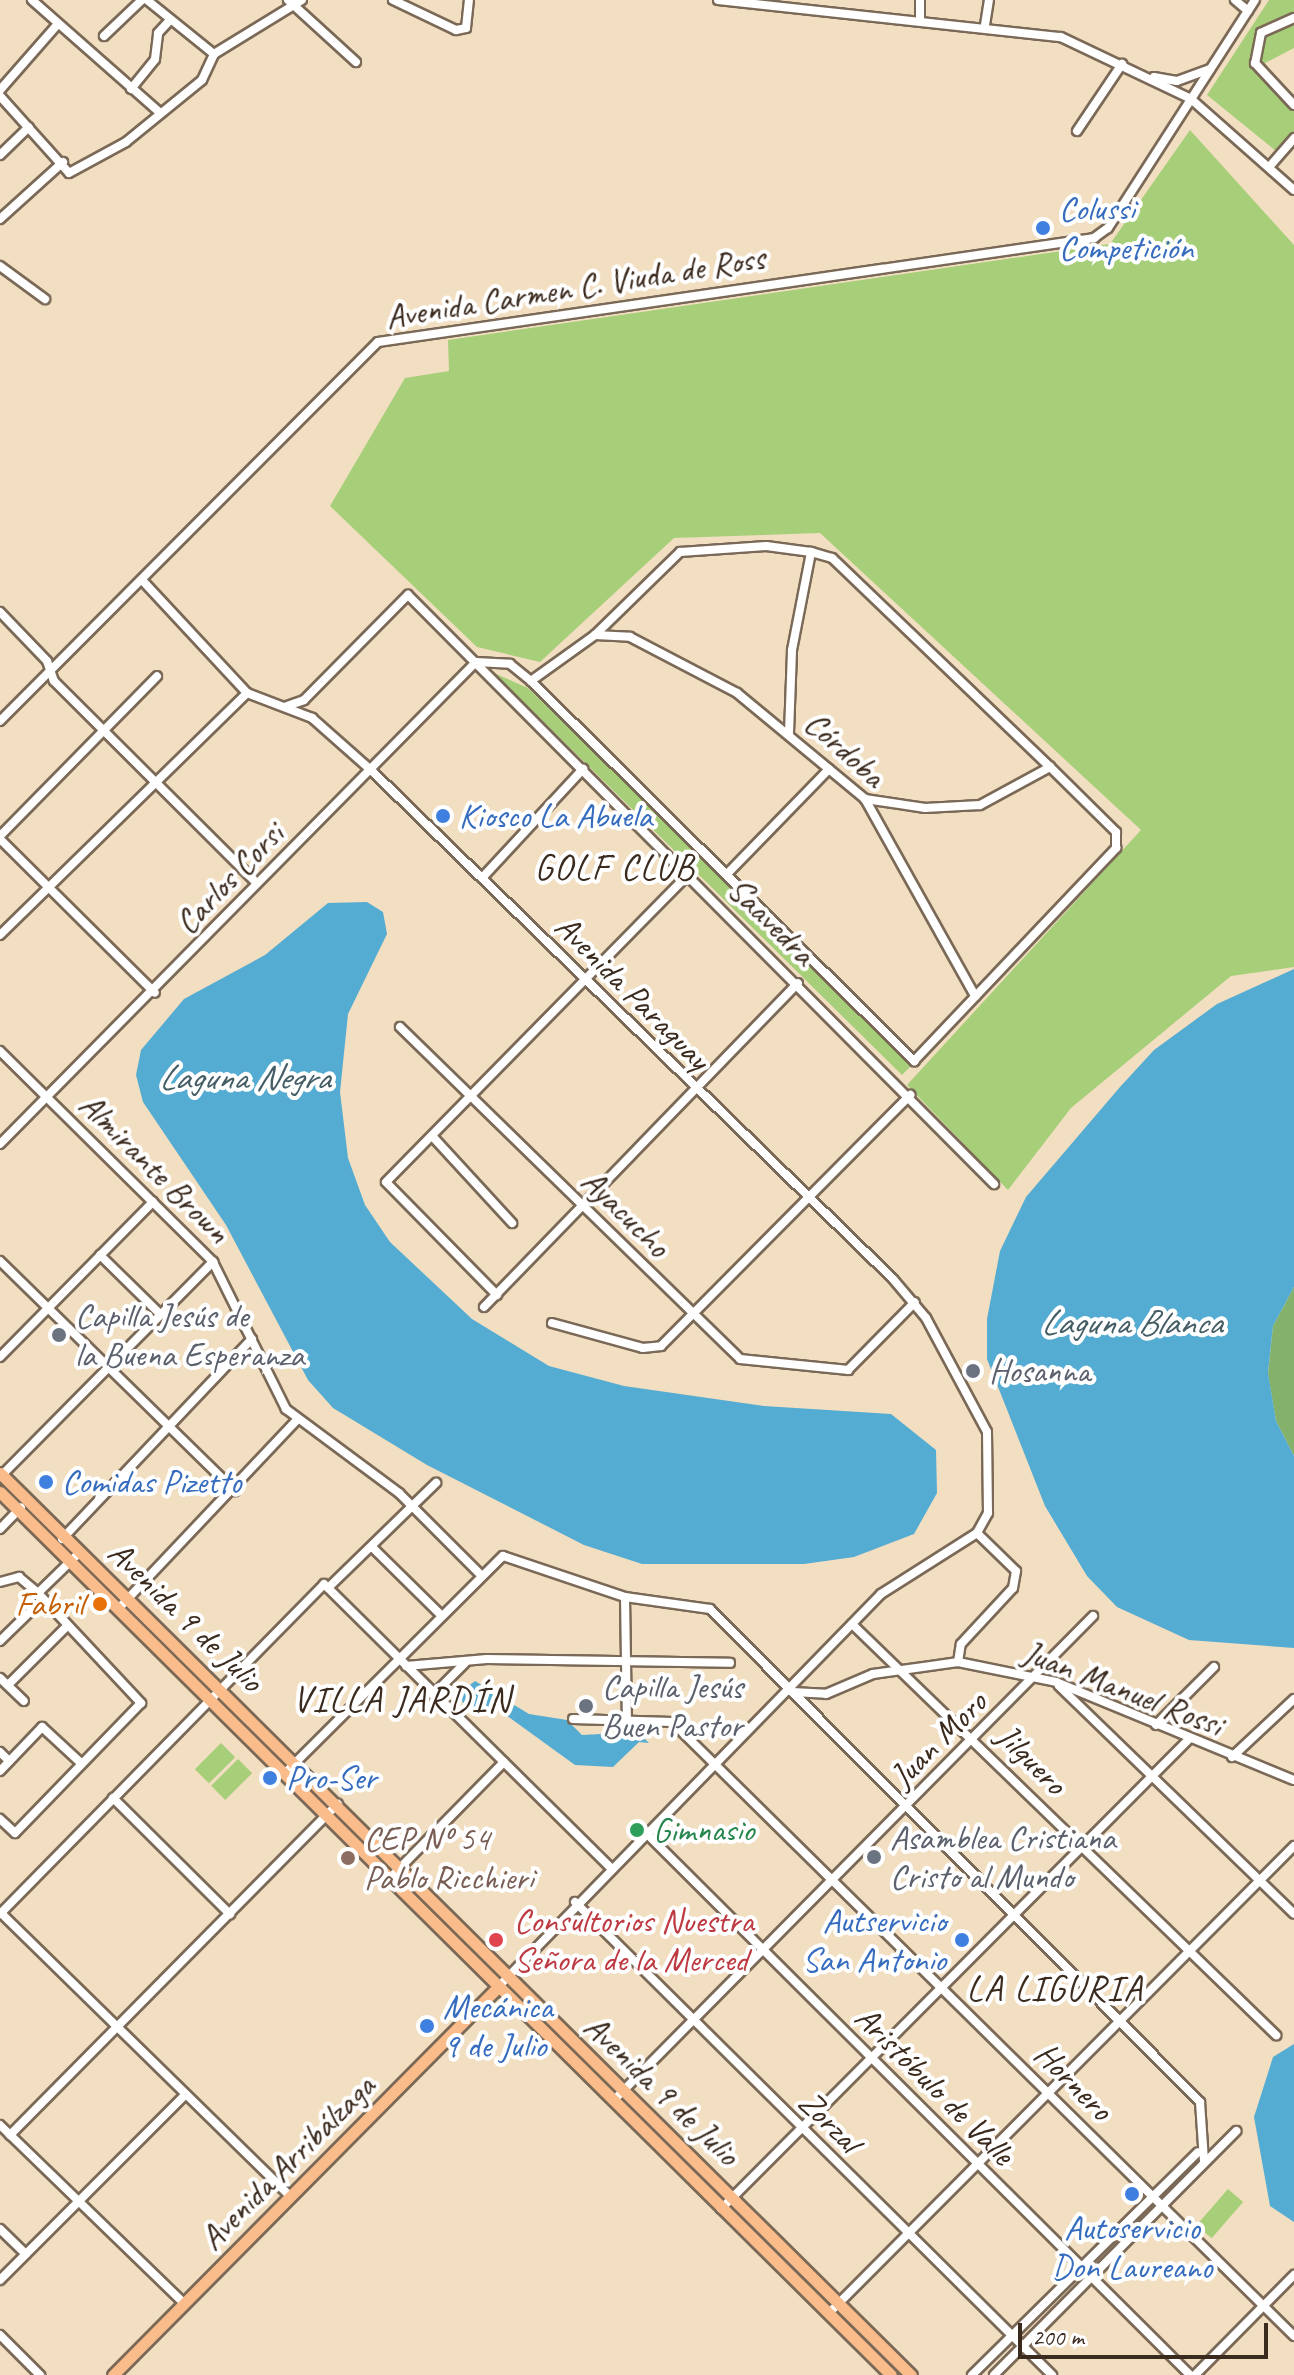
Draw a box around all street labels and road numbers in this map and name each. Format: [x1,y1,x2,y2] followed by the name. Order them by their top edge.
[383,237,767,337] street label: Avenida Carmen C. Viuda de Ross
[796,702,894,796] street label: Córdoba
[166,814,292,942] street label: Carlos Corsi
[720,869,824,973] street label: Saavedra
[547,906,719,1078] street label: Avenida Paraguay
[71,1084,239,1252] street label: Almirante Brown
[573,1160,679,1266] street label: Ayacucho
[100,1532,272,1700] street label: Avenida 9 de Julio
[1017,1631,1229,1745] street label: Juan Manuel Rossi
[881,1682,995,1796] street label: Juan Moro
[988,1715,1076,1803] street label: Jilguero
[847,1997,1023,2173] street label: Aristóbulo de Valle
[576,2006,748,2174] street label: Avenida 9 de Julio
[1026,2033,1122,2129] street label: Hornero
[191,2066,383,2258] street label: Avenida Arribálzaga
[790,2081,870,2161] street label: Zorzal

